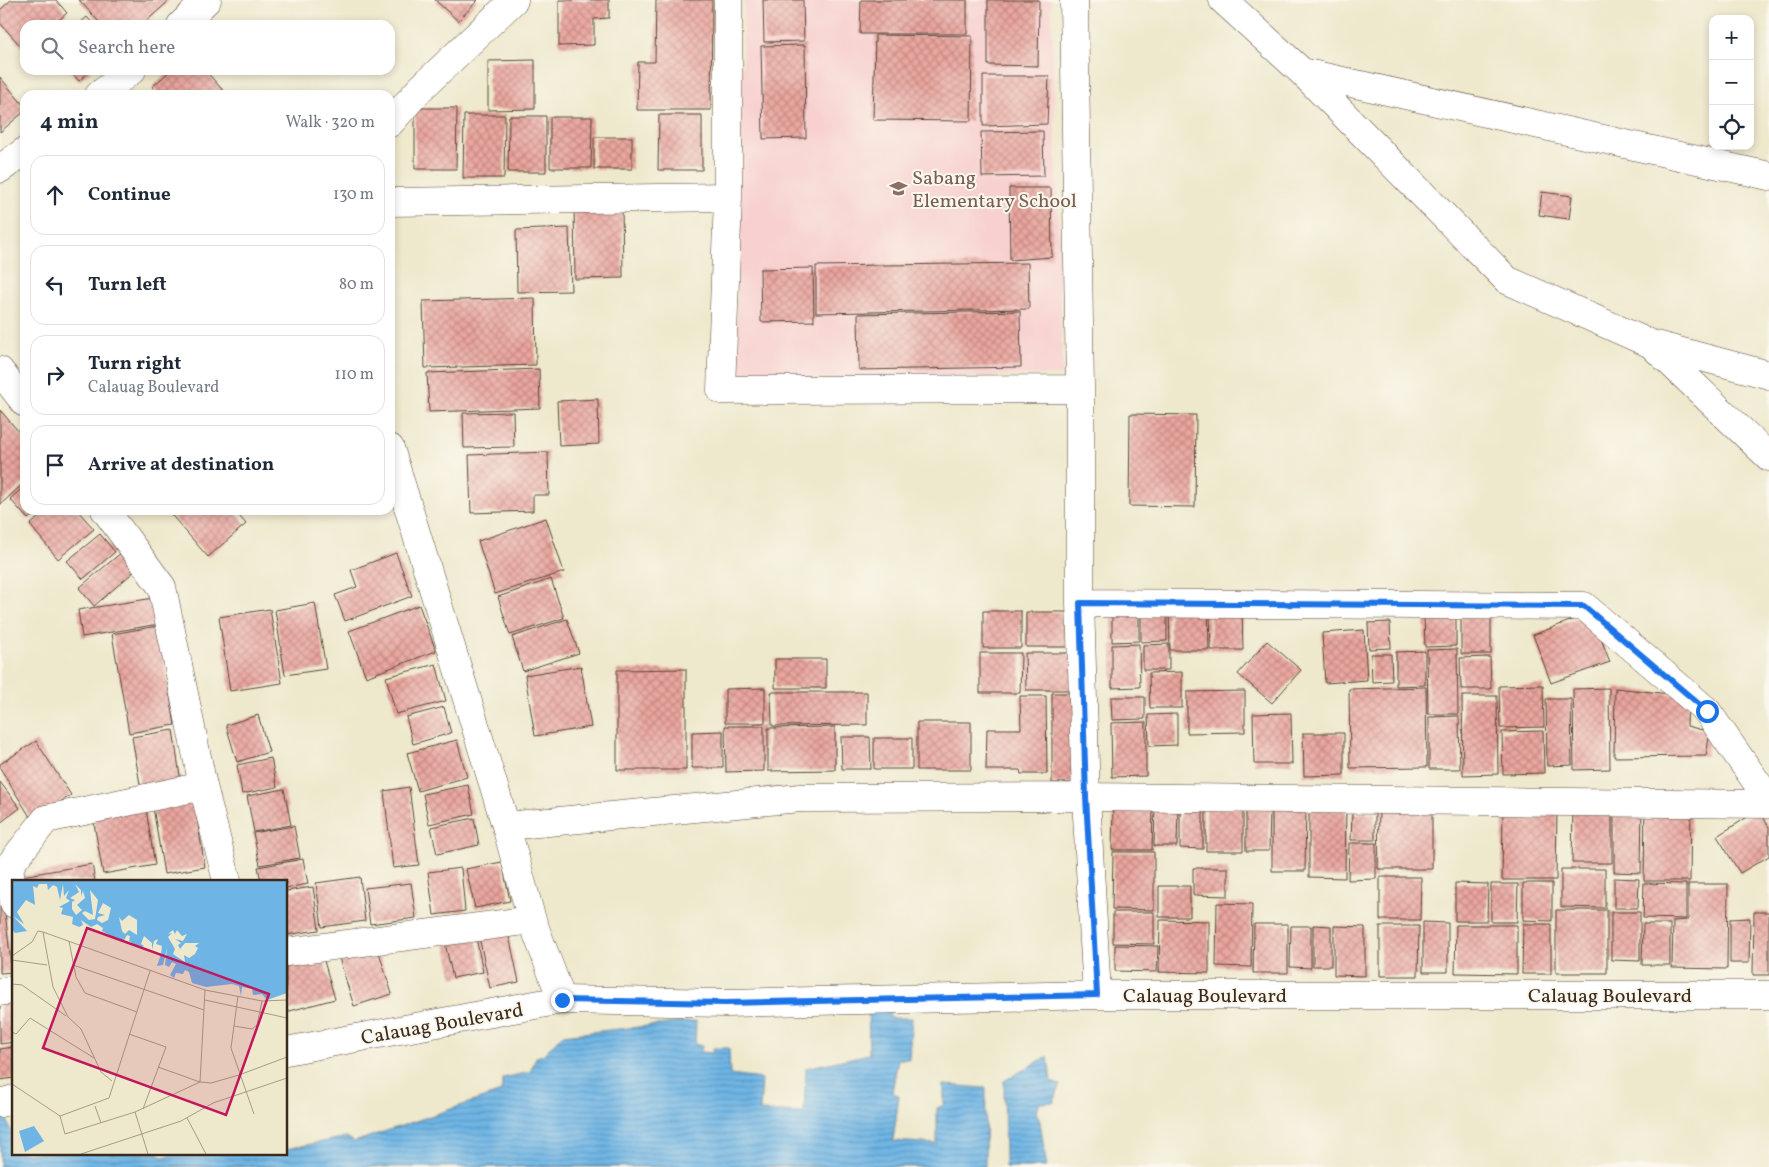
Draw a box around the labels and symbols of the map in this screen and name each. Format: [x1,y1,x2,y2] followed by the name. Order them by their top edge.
[912,165,1077,216] place label: Sabang Elementary School
[888,178,908,198] school or university icon: Sabang Elementary School
[1696,700,1719,723] route start
[12,880,288,1154] inset map
[1123,983,1287,1011] street label: Calauag Boulevard
[1528,983,1692,1011] street label: Calauag Boulevard
[551,989,574,1012] route end
[359,997,526,1053] street label: Calauag Boulevard

